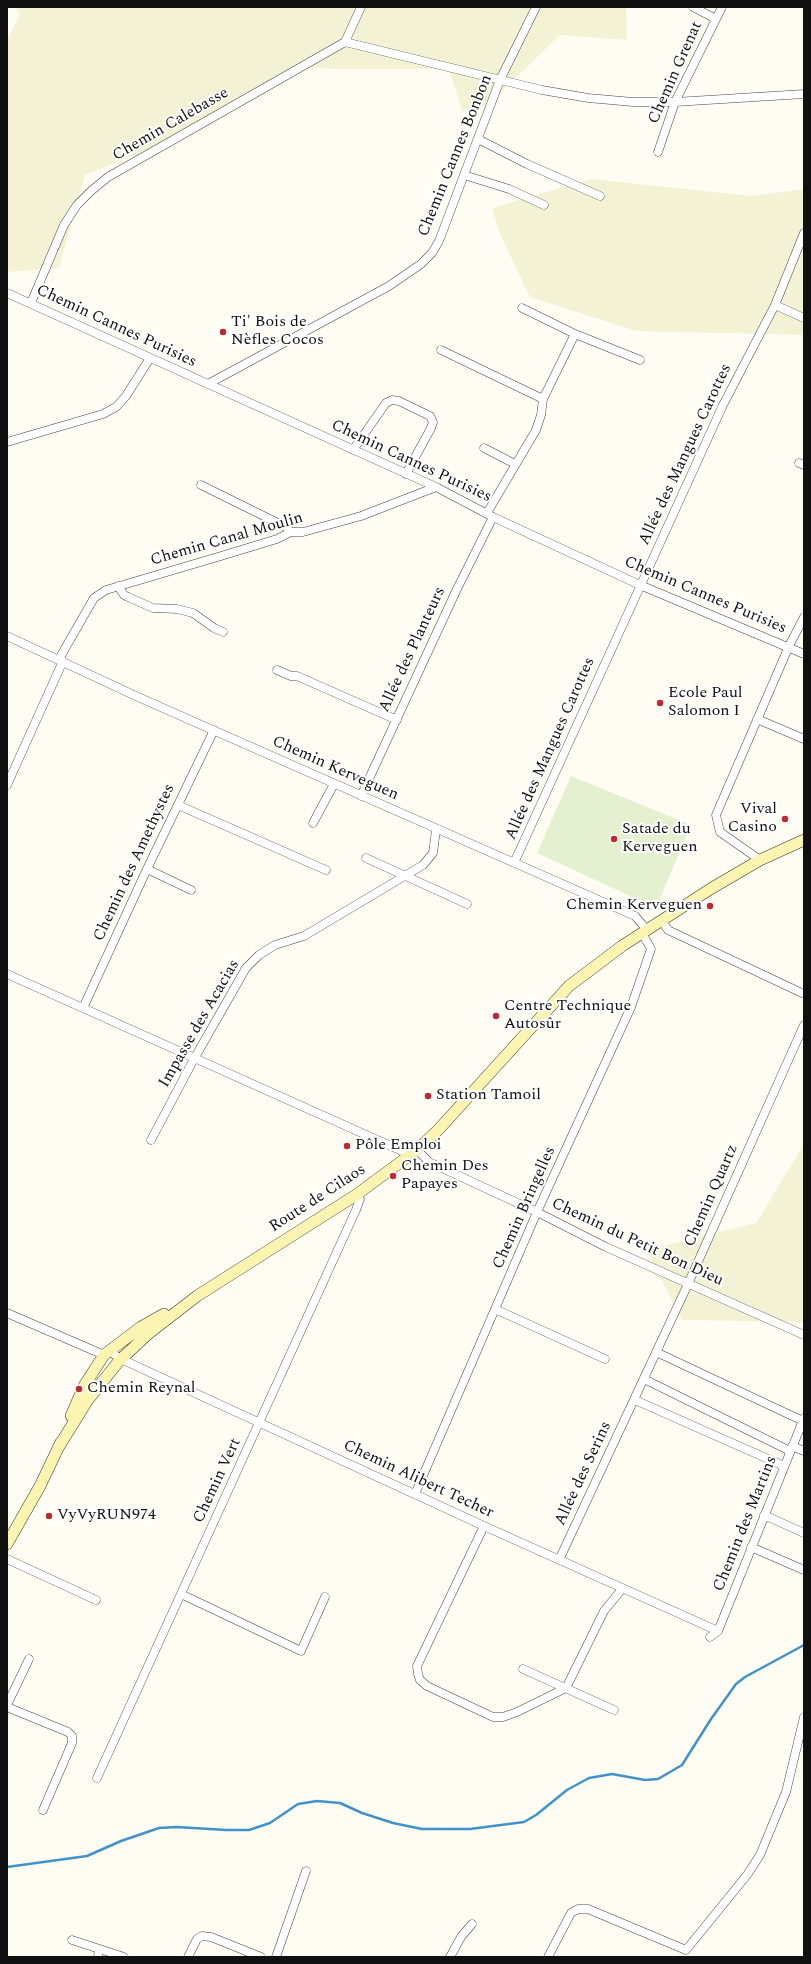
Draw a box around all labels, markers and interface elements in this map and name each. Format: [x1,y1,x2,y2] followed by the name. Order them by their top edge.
[645,19,707,127] street label: Chemin Grenat
[415,72,497,240] street label: Chemin Cannes Bonbon
[110,84,232,166] street label: Chemin Calebasse
[33,281,199,373] street label: Chemin Cannes Purisies
[231,313,324,351] place label: Ti' Bois de Nèfles Cocos
[218,327,228,337] marker: Ti' Bois de Nèfles Cocos
[636,361,736,549] street label: Allée des Mangues Carottes
[328,416,494,508] street label: Chemin Cannes Purisies
[149,509,305,571] street label: Chemin Canal Moulin
[621,553,789,639] street label: Chemin Cannes Purisies
[376,584,450,716] street label: Allée des Planteurs
[502,655,600,843] street label: Allée des Mangues Carottes
[668,684,743,722] place label: Ecole Paul Salomon I
[655,698,665,708] marker: Ecole Paul Salomon I
[269,733,401,805] street label: Chemin Kerveguen
[90,781,180,945] street label: Chemin des Amethystes
[728,800,777,838] place label: Vival Casino
[780,814,790,824] marker: Vival Casino
[622,820,697,858] place label: Satade du Kerveguen
[609,834,619,844] marker: Satade du Kerveguen
[566,896,702,916] place label: Chemin Kerveguen
[705,901,715,911] marker: Chemin Kerveguen
[156,957,244,1091] street label: Impasse des Acacias
[504,997,631,1035] place label: Centre Technique Autosûr
[491,1011,501,1021] marker: Centre Technique Autosûr
[436,1086,541,1106] place label: Station Tamoil
[423,1091,433,1101] marker: Station Tamoil
[355,1136,442,1156] place label: Pôle Emploi
[342,1141,352,1151] marker: Pôle Emploi
[681,1142,743,1250] street label: Chemin Quartz
[489,1144,561,1272] street label: Chemin Bringelles
[401,1157,489,1195] place label: Chemin Des Papayes
[266,1161,370,1237] street label: Route de Cilaos
[388,1171,398,1181] marker: Chemin Des Papayes
[548,1195,726,1291] street label: Chemin du Petit Bon Dieu
[87,1379,195,1399] place label: Chemin Reynal
[74,1384,84,1394] marker: Chemin Reynal
[552,1419,616,1529] street label: Allée des Serins
[190,1435,246,1527] street label: Chemin Vert
[340,1437,496,1523] street label: Chemin Alibert Techer
[710,1453,782,1595] street label: Chemin des Martins
[57,1506,156,1526] place label: VyVyRUN974
[44,1511,54,1521] marker: VyVyRUN974

